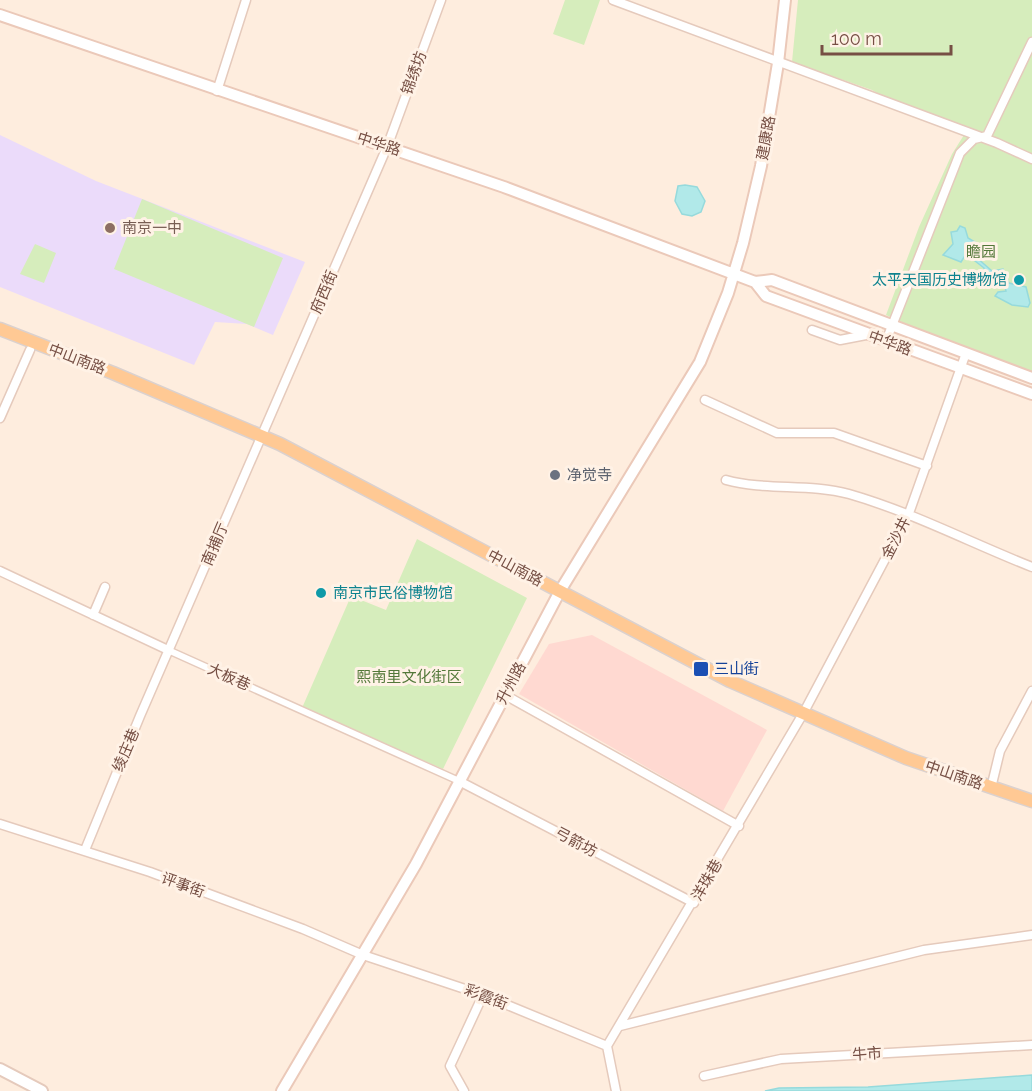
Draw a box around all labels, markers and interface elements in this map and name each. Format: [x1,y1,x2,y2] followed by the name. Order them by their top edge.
[822,18,951,56] scale bar
[831,28,882,49] text: 100 m
[398,49,430,97] street label: 锦绣坊
[753,114,779,162] street label: 建康路
[355,128,403,160] street label: 中华路
[122,219,182,237] place label: 南京一中
[103,221,117,235] marker: 南京一中
[966,243,996,261] park label: 瞻园
[307,268,341,316] street label: 府西街
[872,271,1007,289] place label: 太平天国历史博物馆
[1012,273,1026,287] marker: 太平天国历史博物馆
[866,327,914,359] street label: 中华路
[46,340,108,378] street label: 中山南路
[567,466,612,484] place label: 净觉寺
[548,468,562,482] marker: 净觉寺
[878,514,914,562] street label: 金沙井
[198,520,232,568] street label: 南捕厅
[484,546,546,590] street label: 中山南路
[333,584,453,602] place label: 南京市民俗博物馆
[314,586,328,600] marker: 南京市民俗博物馆
[492,659,530,707] street label: 升州路
[205,660,253,694] street label: 大板巷
[692,660,710,678] marker: 三山街
[714,660,759,678] place label: 三山街
[356,668,462,686] park label: 熙南里文化街区
[109,726,143,774] street label: 绫庄巷
[923,757,985,793] street label: 中山南路
[552,823,600,861] street label: 弓箭坊
[688,856,726,904] street label: 洋珠巷
[159,869,207,901] street label: 评事街
[462,981,510,1013] street label: 彩霞街
[851,1044,883,1064] street label: 牛市

